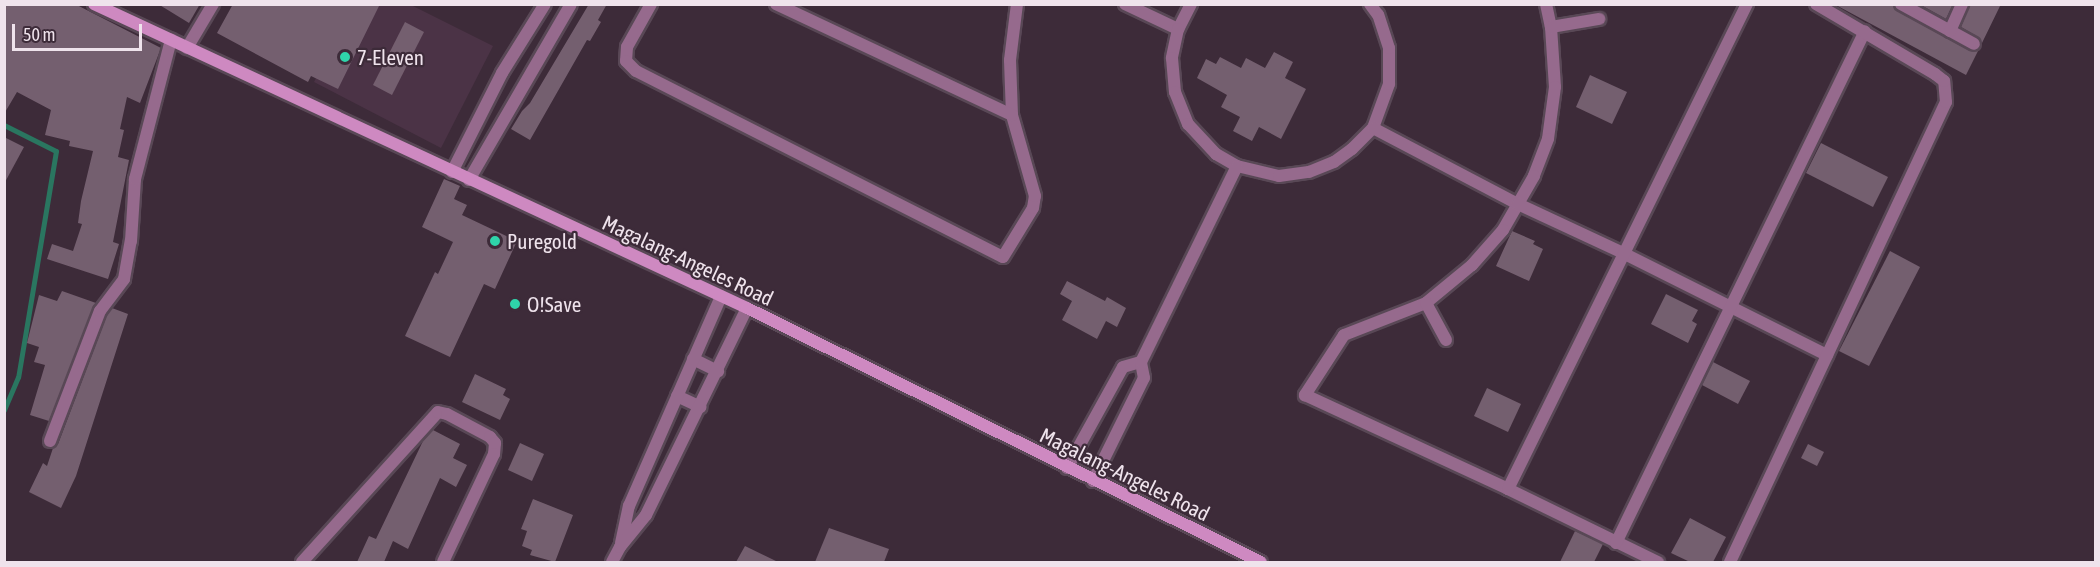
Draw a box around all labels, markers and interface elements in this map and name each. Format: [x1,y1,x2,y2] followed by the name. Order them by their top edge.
[15,12,146,50] scale bar
[23,24,55,45] text: 50 m
[357,44,424,70] place label: 7-Eleven
[338,50,352,64] marker: 7-Eleven
[598,209,778,311] street label: Magalang-Angeles Road
[507,228,577,254] place label: Puregold
[488,234,502,248] marker: Puregold
[527,291,581,317] place label: O!Save
[508,297,522,311] marker: O!Save
[1036,422,1214,526] street label: Magalang-Angeles Road

